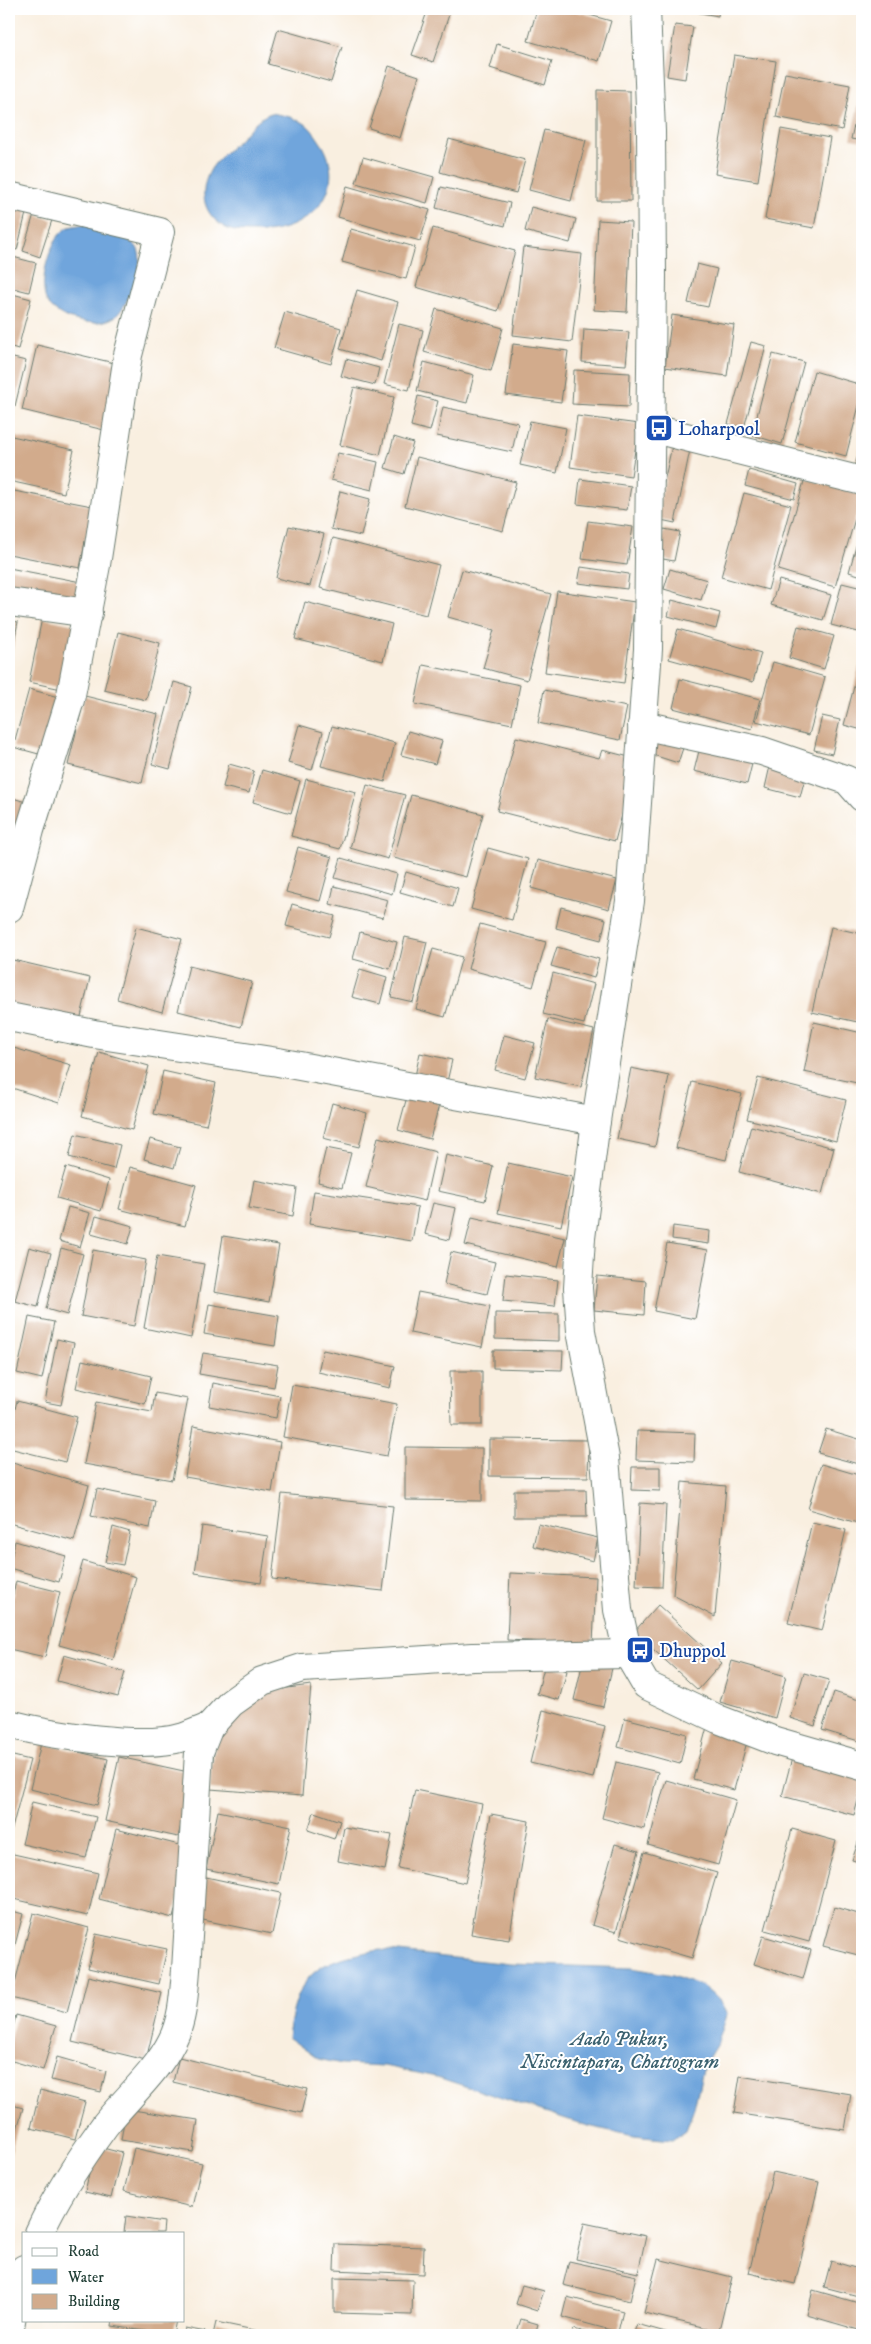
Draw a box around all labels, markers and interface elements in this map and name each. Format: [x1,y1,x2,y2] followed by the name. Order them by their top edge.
[644,413,674,443] bus stop icon: Loharpool
[678,418,760,441] place label: Loharpool
[625,1635,655,1665] bus stop icon: Dhuppol
[659,1640,726,1663] place label: Dhuppol
[520,2027,719,2075] water label: Aado Pukur, Niscintapara, Chattogram
[22,2232,185,2322] legend
[68,2242,100,2261] text: Road
[67,2268,104,2287] text: Water
[68,2292,120,2311] text: Building

